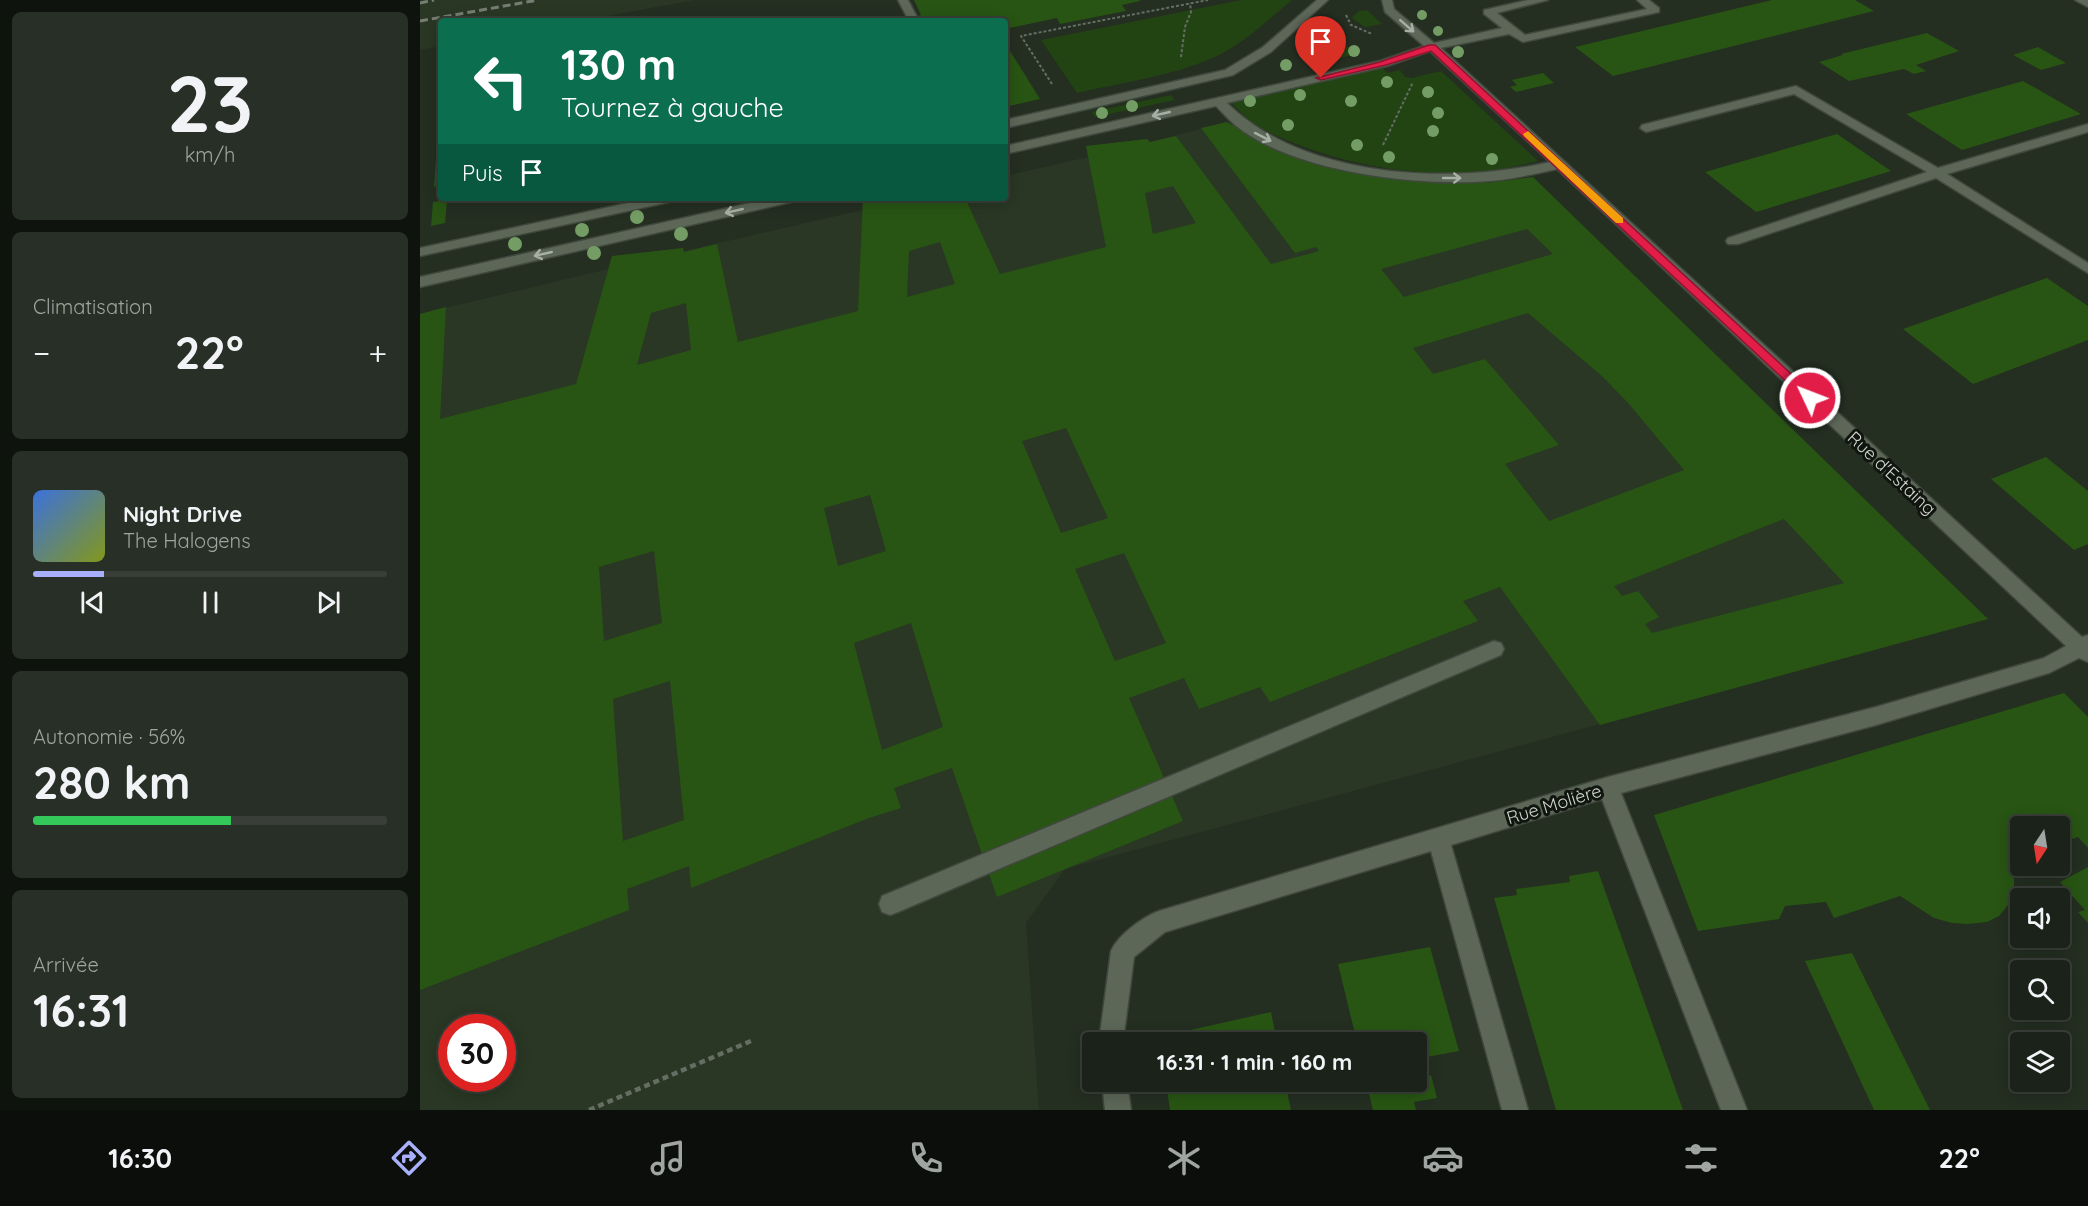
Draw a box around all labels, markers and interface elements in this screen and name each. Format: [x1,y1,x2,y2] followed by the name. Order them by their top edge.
[1295,16,1346,78] pin
[1399,19,1414,33] one-way arrow
[1304,25,1337,58] icon: arrive
[561,38,676,91] text: 130 m
[462,42,540,120] icon: left
[167,54,253,152] text: 23
[561,90,784,124] text: Tournez à gauche
[1151,109,1170,121] one-way arrow
[1253,132,1271,143] one-way arrow
[185,142,235,167] text: km/h
[515,156,548,189] icon: arrive
[462,159,503,187] text: Puis
[1441,172,1461,184] one-way arrow
[724,206,744,217] one-way arrow
[534,249,554,260] one-way arrow
[33,294,153,319] text: Climatisation
[175,324,244,380] text: 22°
[33,332,50,373] text: −
[368,332,387,373] text: +
[1778,366,1842,430] position arrow
[1843,426,1941,520] street label: Rue d'Estaing
[123,500,242,528] text: Night Drive
[123,528,251,553] text: The Halogens
[76,586,109,619] icon: previous
[194,586,227,619] icon: pause
[312,586,345,619] icon: next
[33,724,185,749] text: Autonomie · 56%
[33,754,191,810] text: 280 km
[1504,779,1604,829] street label: Rue Molière
[2010,816,2070,876] north arrow
[2010,816,2070,1092] map controls
[2010,888,2070,948] button: sound
[33,952,99,977] text: Arrivée
[2010,960,2070,1020] button: search
[33,982,129,1038] text: 16:31
[438,1014,516,1092] speed limit sign: 30
[2010,1032,2070,1092] button: layers
[1157,1048,1352,1076] text: 16:31 · 1 min · 160 m
[388,1137,430,1179] icon: directions
[647,1137,689,1179] icon: music
[905,1137,947,1179] icon: phone
[1163,1137,1205,1179] icon: climate
[1422,1137,1464,1179] icon: car
[1680,1137,1722,1179] icon: filters
[108,1141,172,1175] text: 16:30
[1938,1141,1980,1175] text: 22°

